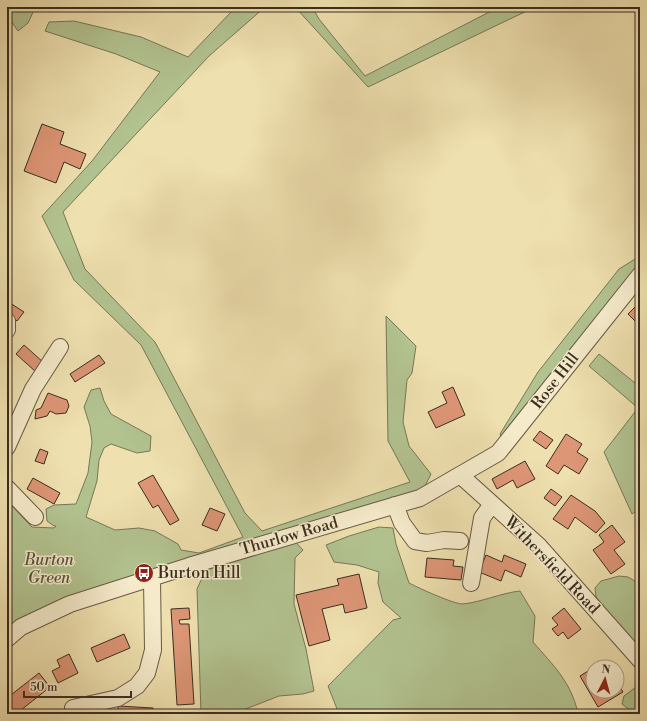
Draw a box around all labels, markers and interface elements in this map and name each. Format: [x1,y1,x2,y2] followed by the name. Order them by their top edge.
[527,349,583,413] street label: Rose Hill
[499,511,604,618] street label: Withersfield Road
[238,512,340,560] street label: Thurlow Road
[23,550,75,588] park label: Burton Green
[133,562,155,584] bus stop icon: Burton Hill
[157,563,241,583] place label: Burton Hill
[585,659,625,699] north arrow
[601,663,611,677] text: N
[24,673,131,699] scale bar
[30,680,58,695] text: 50 m

